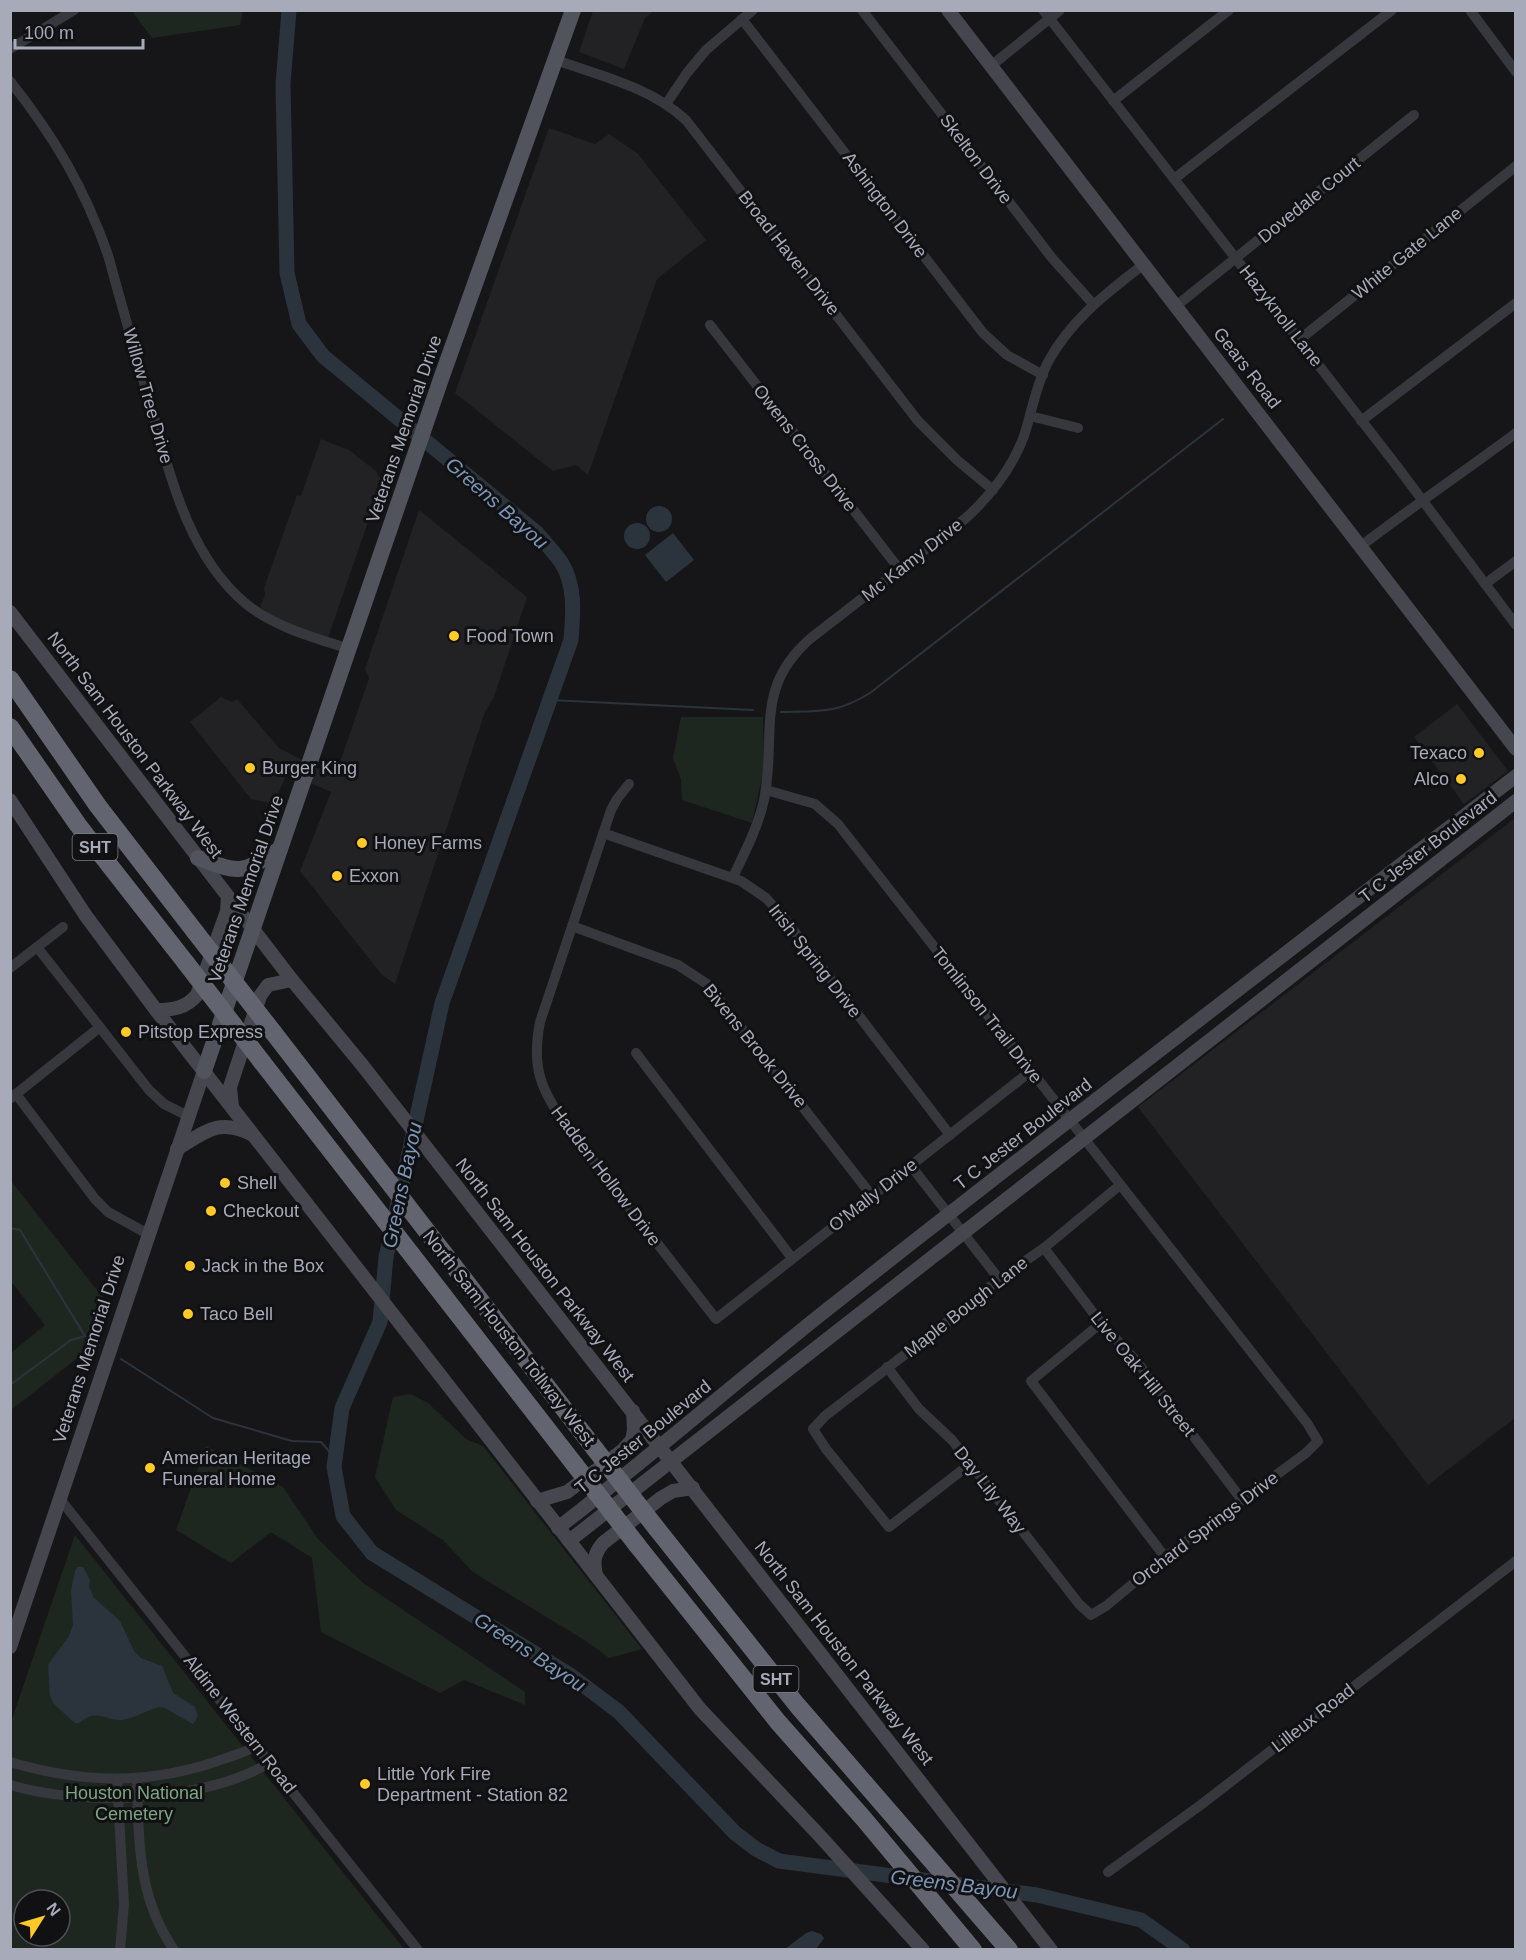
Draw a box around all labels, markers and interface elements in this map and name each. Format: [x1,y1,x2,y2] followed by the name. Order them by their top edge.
[15,12,142,50] scale bar
[24,23,74,43] text: 100 m
[936,110,1016,208] street label: Skelton Drive
[839,148,931,262] street label: Ashington Drive
[1254,153,1364,247] street label: Dovedale Court
[734,187,844,319] street label: Broad Haven Drive
[1348,203,1466,303] street label: White Gate Lane
[1235,261,1327,371] street label: Hazyknoll Lane
[1209,324,1285,412] street label: Gears Road
[119,326,177,466] street label: Willow Tree Drive
[362,333,446,525] street label: Veterans Memorial Drive
[749,381,861,515] street label: Owens Cross Drive
[442,453,552,553] water label: Greens Bayou
[858,515,966,605] street label: Mc Kamy Drive
[466,626,554,646] place label: Food Town
[43,628,227,862] street label: North Sam Houston Parkway West
[447,629,461,643] marker: Food Town
[1410,743,1467,763] place label: Texaco
[1472,746,1486,760] marker: Texaco
[262,758,357,778] place label: Burger King
[243,761,257,775] marker: Burger King
[1414,769,1449,789] place label: Alco
[1454,772,1468,786] marker: Alco
[1355,787,1501,907] street label: T C Jester Boulevard
[204,793,288,985] street label: Veterans Memorial Drive
[374,833,482,853] place label: Honey Farms
[72,834,118,860] road number: SHT
[355,836,369,850] marker: Honey Farms
[349,866,399,886] place label: Exxon
[330,869,344,883] marker: Exxon
[765,900,865,1022] street label: Irish Spring Drive
[928,943,1046,1087] street label: Tomlinson Trail Drive
[699,980,811,1112] street label: Bivens Brook Drive
[138,1022,263,1042] place label: Pitstop Express
[119,1025,133,1039] marker: Pitstop Express
[950,1074,1096,1194] street label: T C Jester Boulevard
[547,1102,665,1250] street label: Hadden Hollow Drive
[378,1120,426,1250] water label: Greens Bayou
[452,1154,638,1386] street label: North Sam Houston Parkway West
[825,1154,921,1236] street label: O'Mally Drive
[237,1173,277,1193] place label: Shell
[218,1176,232,1190] marker: Shell
[223,1201,299,1221] place label: Checkout
[204,1204,218,1218] marker: Checkout
[419,1226,599,1450] street label: North Sam Houston Tollway West
[49,1252,129,1446] street label: Veterans Memorial Drive
[900,1253,1032,1361] street label: Maple Bough Lane
[202,1256,324,1276] place label: Jack in the Box
[183,1259,197,1273] marker: Jack in the Box
[200,1304,273,1324] place label: Taco Bell
[181,1307,195,1321] marker: Taco Bell
[1087,1308,1199,1440] street label: Live Oak Hill Street
[571,1376,715,1498] street label: T C Jester Boulevard
[950,1443,1030,1537] street label: Day Lily Way
[162,1448,311,1489] place label: American Heritage Funeral Home
[143,1461,157,1475] marker: American Heritage Funeral Home
[1128,1467,1282,1591] street label: Orchard Springs Drive
[751,1537,937,1769] street label: North Sam Houston Parkway West
[470,1608,590,1696] water label: Greens Bayou
[180,1651,300,1797] street label: Aldine Western Road
[754,1666,798,1692] road number: SHT
[1268,1680,1358,1756] street label: Lilleux Road
[377,1764,568,1805] place label: Little York Fire Department - Station 82
[358,1777,372,1791] marker: Little York Fire Department - Station 82
[65,1783,203,1824] park label: Houston National Cemetery
[889,1865,1019,1903] water label: Greens Bayou
[12,1888,72,1948] north arrow
[43,1900,64,1919] text: N

